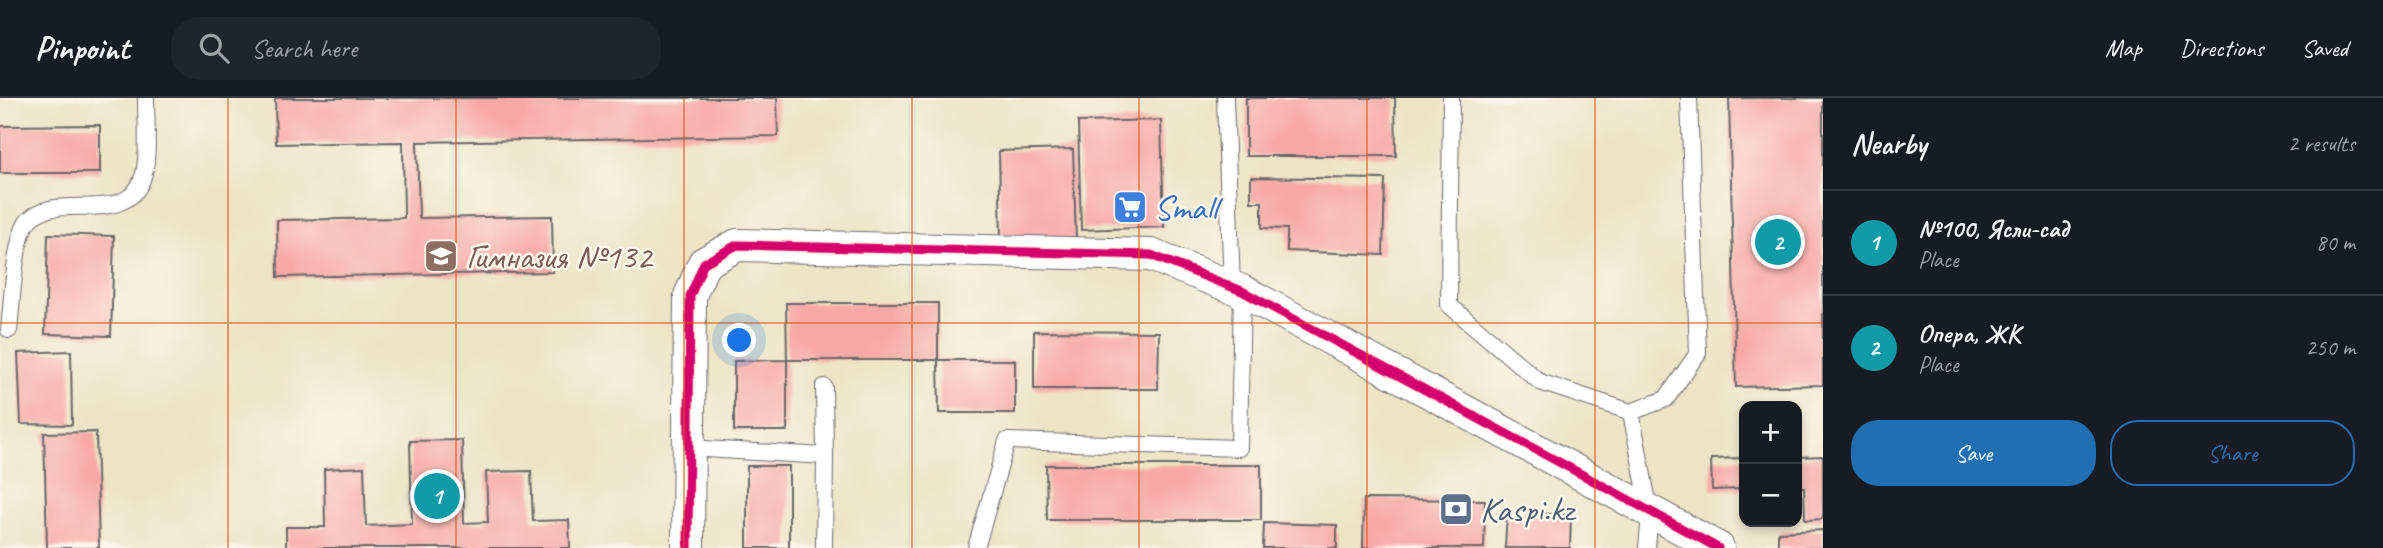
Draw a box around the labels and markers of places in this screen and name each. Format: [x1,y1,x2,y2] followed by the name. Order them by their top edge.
[1154,185,1224,230] place label: Small
[1111,188,1149,226] supermarket icon: Small
[1755,216,1801,268] pin: 2
[466,234,655,279] place label: Гимназия №132
[422,237,460,275] school or university icon: Гимназия №132
[414,470,460,522] pin: 1
[1480,487,1577,532] place label: Kaspi.kz
[1437,490,1475,528] bank icon: Kaspi.kz

